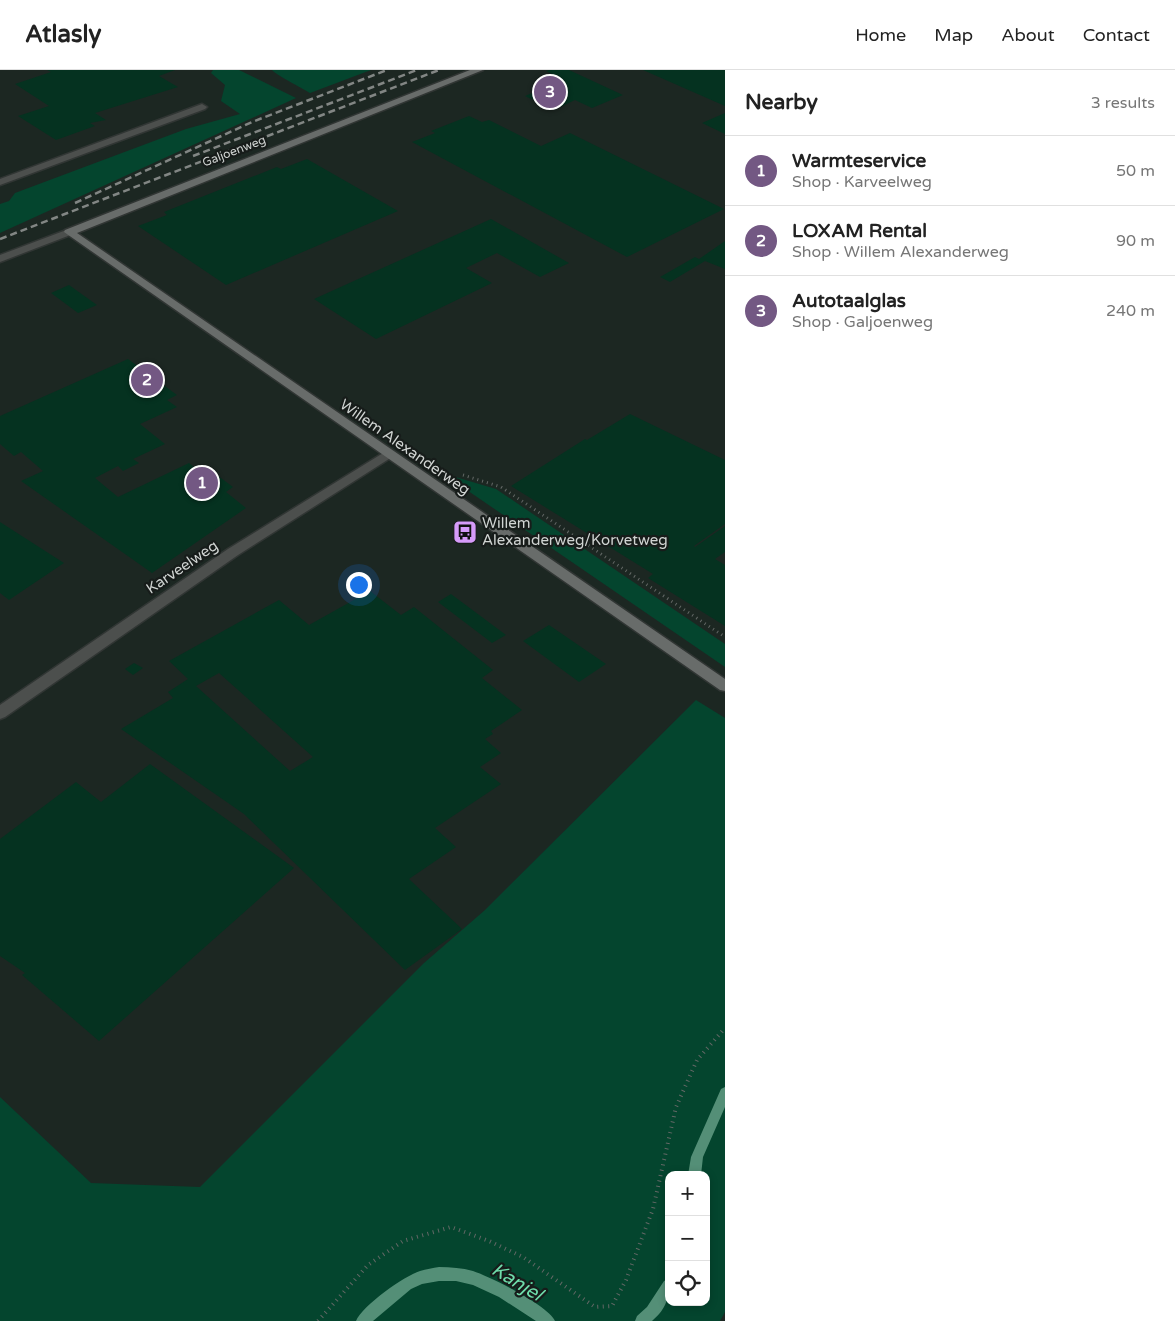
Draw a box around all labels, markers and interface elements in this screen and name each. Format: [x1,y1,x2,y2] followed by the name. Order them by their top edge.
[25,20,101,49] text: Atlasly
[855,24,906,46] text: Home
[934,24,973,46] text: Map
[1001,24,1055,46] text: About
[1083,24,1150,46] text: Contact
[534,73,566,111] pin: 3
[745,90,818,115] text: Nearby
[1091,93,1155,113] text: 3 results
[200,132,268,170] street label: Galjoenweg
[792,150,926,172] text: Warmteservice
[756,161,766,181] text: 1
[1116,161,1155,181] text: 50 m
[792,172,932,192] text: Shop · Karveelweg
[792,220,927,242] text: LOXAM Rental
[756,231,766,251] text: 2
[1116,231,1155,251] text: 90 m
[792,242,1009,262] text: Shop · Willem Alexanderweg
[792,290,906,312] text: Autotaalglas
[756,301,766,321] text: 3
[1106,301,1155,321] text: 240 m
[792,312,933,332] text: Shop · Galjoenweg
[131,361,163,399] pin: 2
[336,395,474,499] street label: Willem Alexanderweg
[186,464,218,502] pin: 1
[482,514,668,549] place label: Willem Alexanderweg/Korvetweg
[452,519,478,545] bus stop icon: Willem Alexanderweg/Korvetweg
[143,536,221,598] street label: Karveelweg
[346,572,372,598] your location
[665,1171,710,1306] map controls
[665,1171,710,1216] button: +
[665,1216,710,1261] button: −
[488,1258,548,1307] water label: Kanjel
[665,1261,710,1306] button: locate

